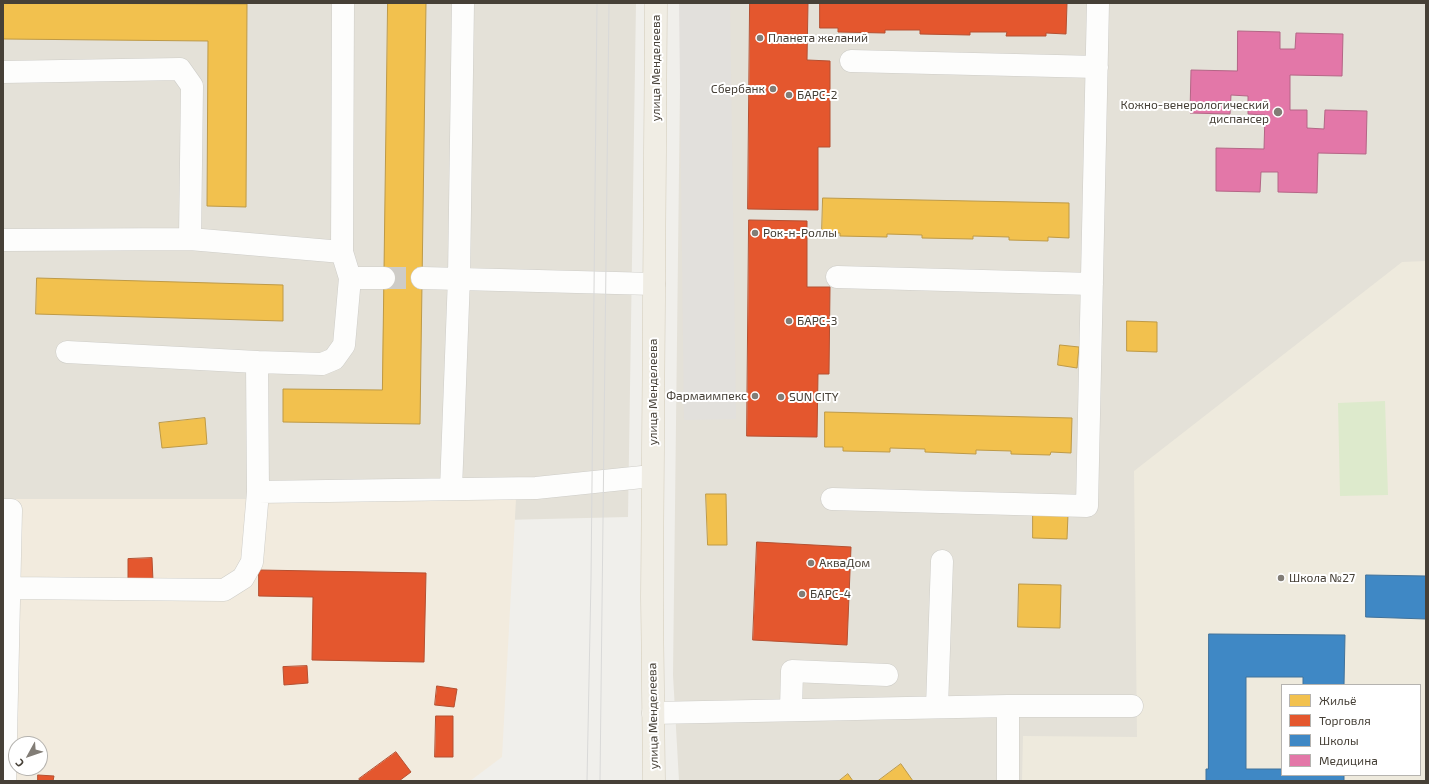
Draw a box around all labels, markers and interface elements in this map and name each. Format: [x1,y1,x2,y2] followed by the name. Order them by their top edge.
[649,15,663,121] street label: улица Менделеева
[768,31,868,45] place label: Планета желаний
[755,33,765,43] marker: Планета желаний
[711,82,765,96] place label: Сбербанк
[768,84,778,94] marker: Сбербанк
[797,88,838,102] place label: БАРС-2
[784,90,794,100] marker: БАРС-2
[1121,98,1269,126] place label: Кожно-венерологический диспансер
[1272,106,1284,118] marker: Кожно-венерологический диспансер
[763,226,837,240] place label: Рок-н-Роллы
[750,228,760,238] marker: Рок-н-Роллы
[797,314,838,328] place label: БАРС-3
[784,316,794,326] marker: БАРС-3
[646,339,660,445] street label: улица Менделеева
[666,389,747,403] place label: Фармаимпекс
[789,390,839,404] place label: SUN CITY
[750,391,760,401] marker: Фармаимпекс
[776,392,786,402] marker: SUN CITY
[819,556,870,570] place label: АкваДом
[806,558,816,568] marker: АкваДом
[1289,571,1355,585] place label: Школа №27
[1276,573,1286,583] marker: Школа №27
[810,587,851,601] place label: БАРС-4
[797,589,807,599] marker: БАРС-4
[645,663,661,769] street label: улица Менделеева
[1281,684,1421,776] legend
[1319,693,1356,707] text: Жильё
[1319,713,1371,727] text: Торговля
[1319,733,1359,747] text: Школы
[8,736,48,776] north arrow
[1319,753,1378,767] text: Медицина
[12,757,26,770] text: С

